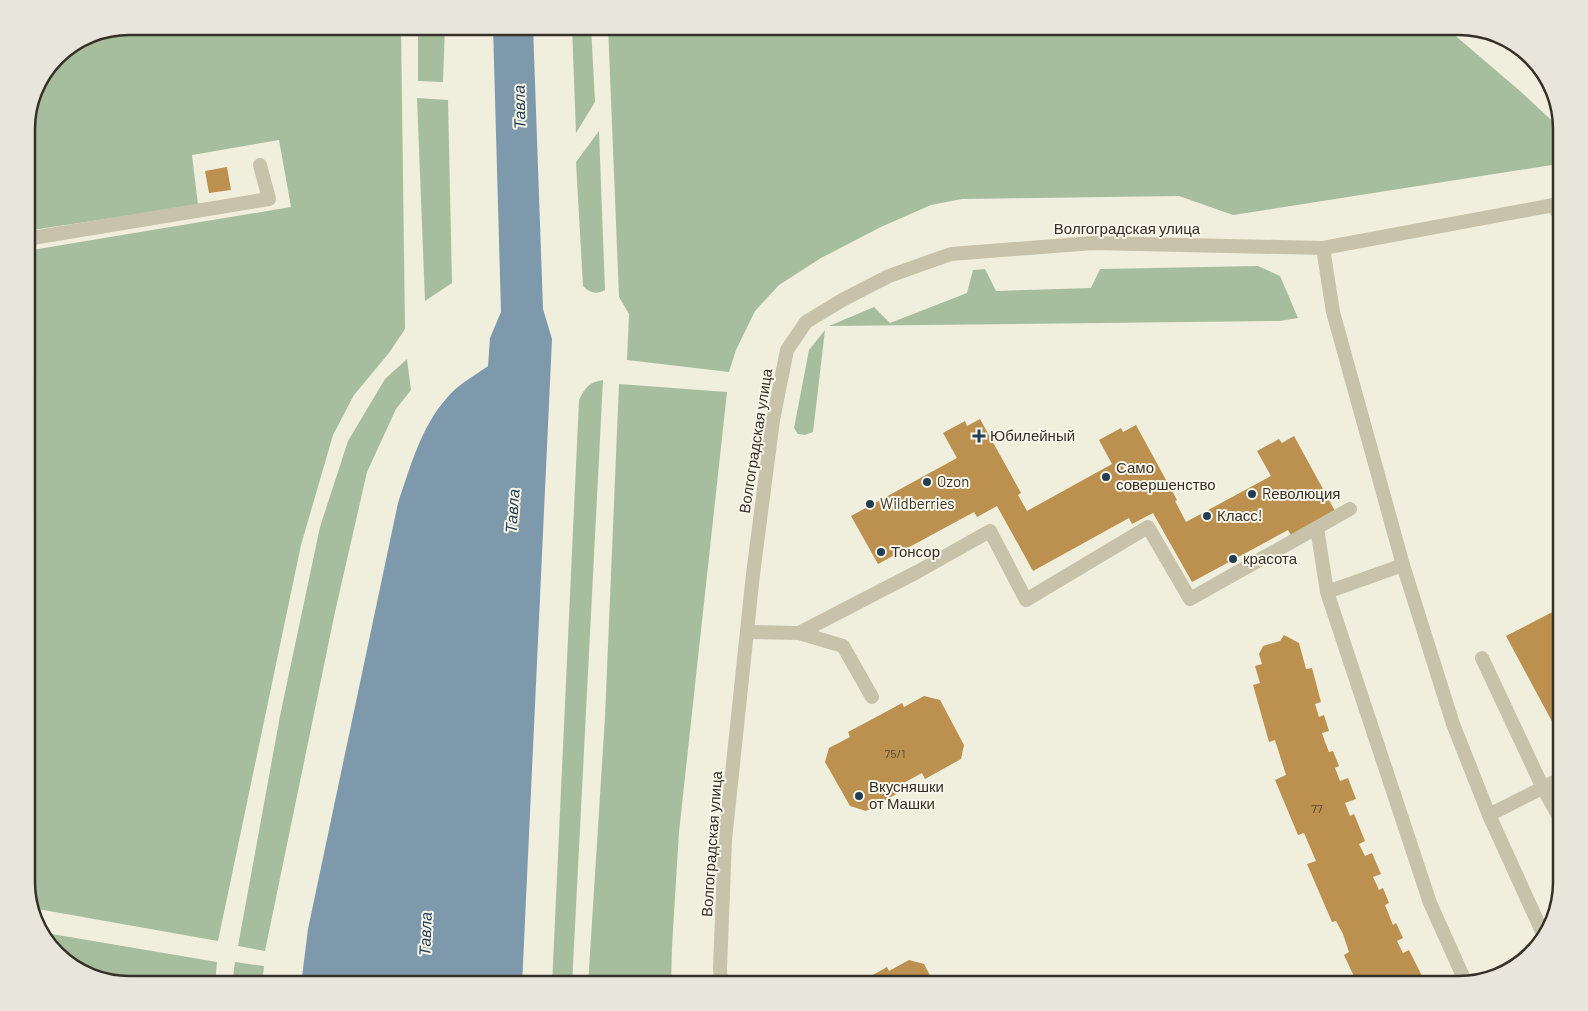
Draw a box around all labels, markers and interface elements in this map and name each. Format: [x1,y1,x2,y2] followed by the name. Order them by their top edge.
[509,85,528,129] water label: Тавла
[1054,219,1201,237] street label: Волгоградская улица
[735,367,775,514] street label: Волгоградская улица
[990,426,1075,444] place label: Юбилейный
[972,429,986,443] marker: Юбилейный
[1116,458,1216,493] place label: Само совершенство
[1100,471,1112,483] marker: Само совершенство
[937,472,969,490] place label: Ozon
[921,476,933,488] marker: Ozon
[1262,484,1340,502] place label: Rеволюция
[500,488,523,534] water label: Тавла
[1246,488,1258,500] marker: Rеволюция
[880,494,955,512] place label: Wildberries
[864,498,876,510] marker: Wildberries
[1217,506,1263,524] place label: Класс!
[1201,510,1213,522] marker: Класс!
[891,542,940,560] place label: Тонсор
[875,546,887,558] marker: Тонсор
[1243,549,1298,567] place label: красота
[1227,553,1239,565] marker: красота
[885,746,905,760] house number: 75/1
[697,770,725,918] street label: Волгоградская улица
[869,777,944,812] place label: Вкусняшки от Машки
[853,790,865,802] marker: Вкусняшки от Машки
[1311,801,1323,815] house number: 77
[414,912,435,956] water label: Тавла

